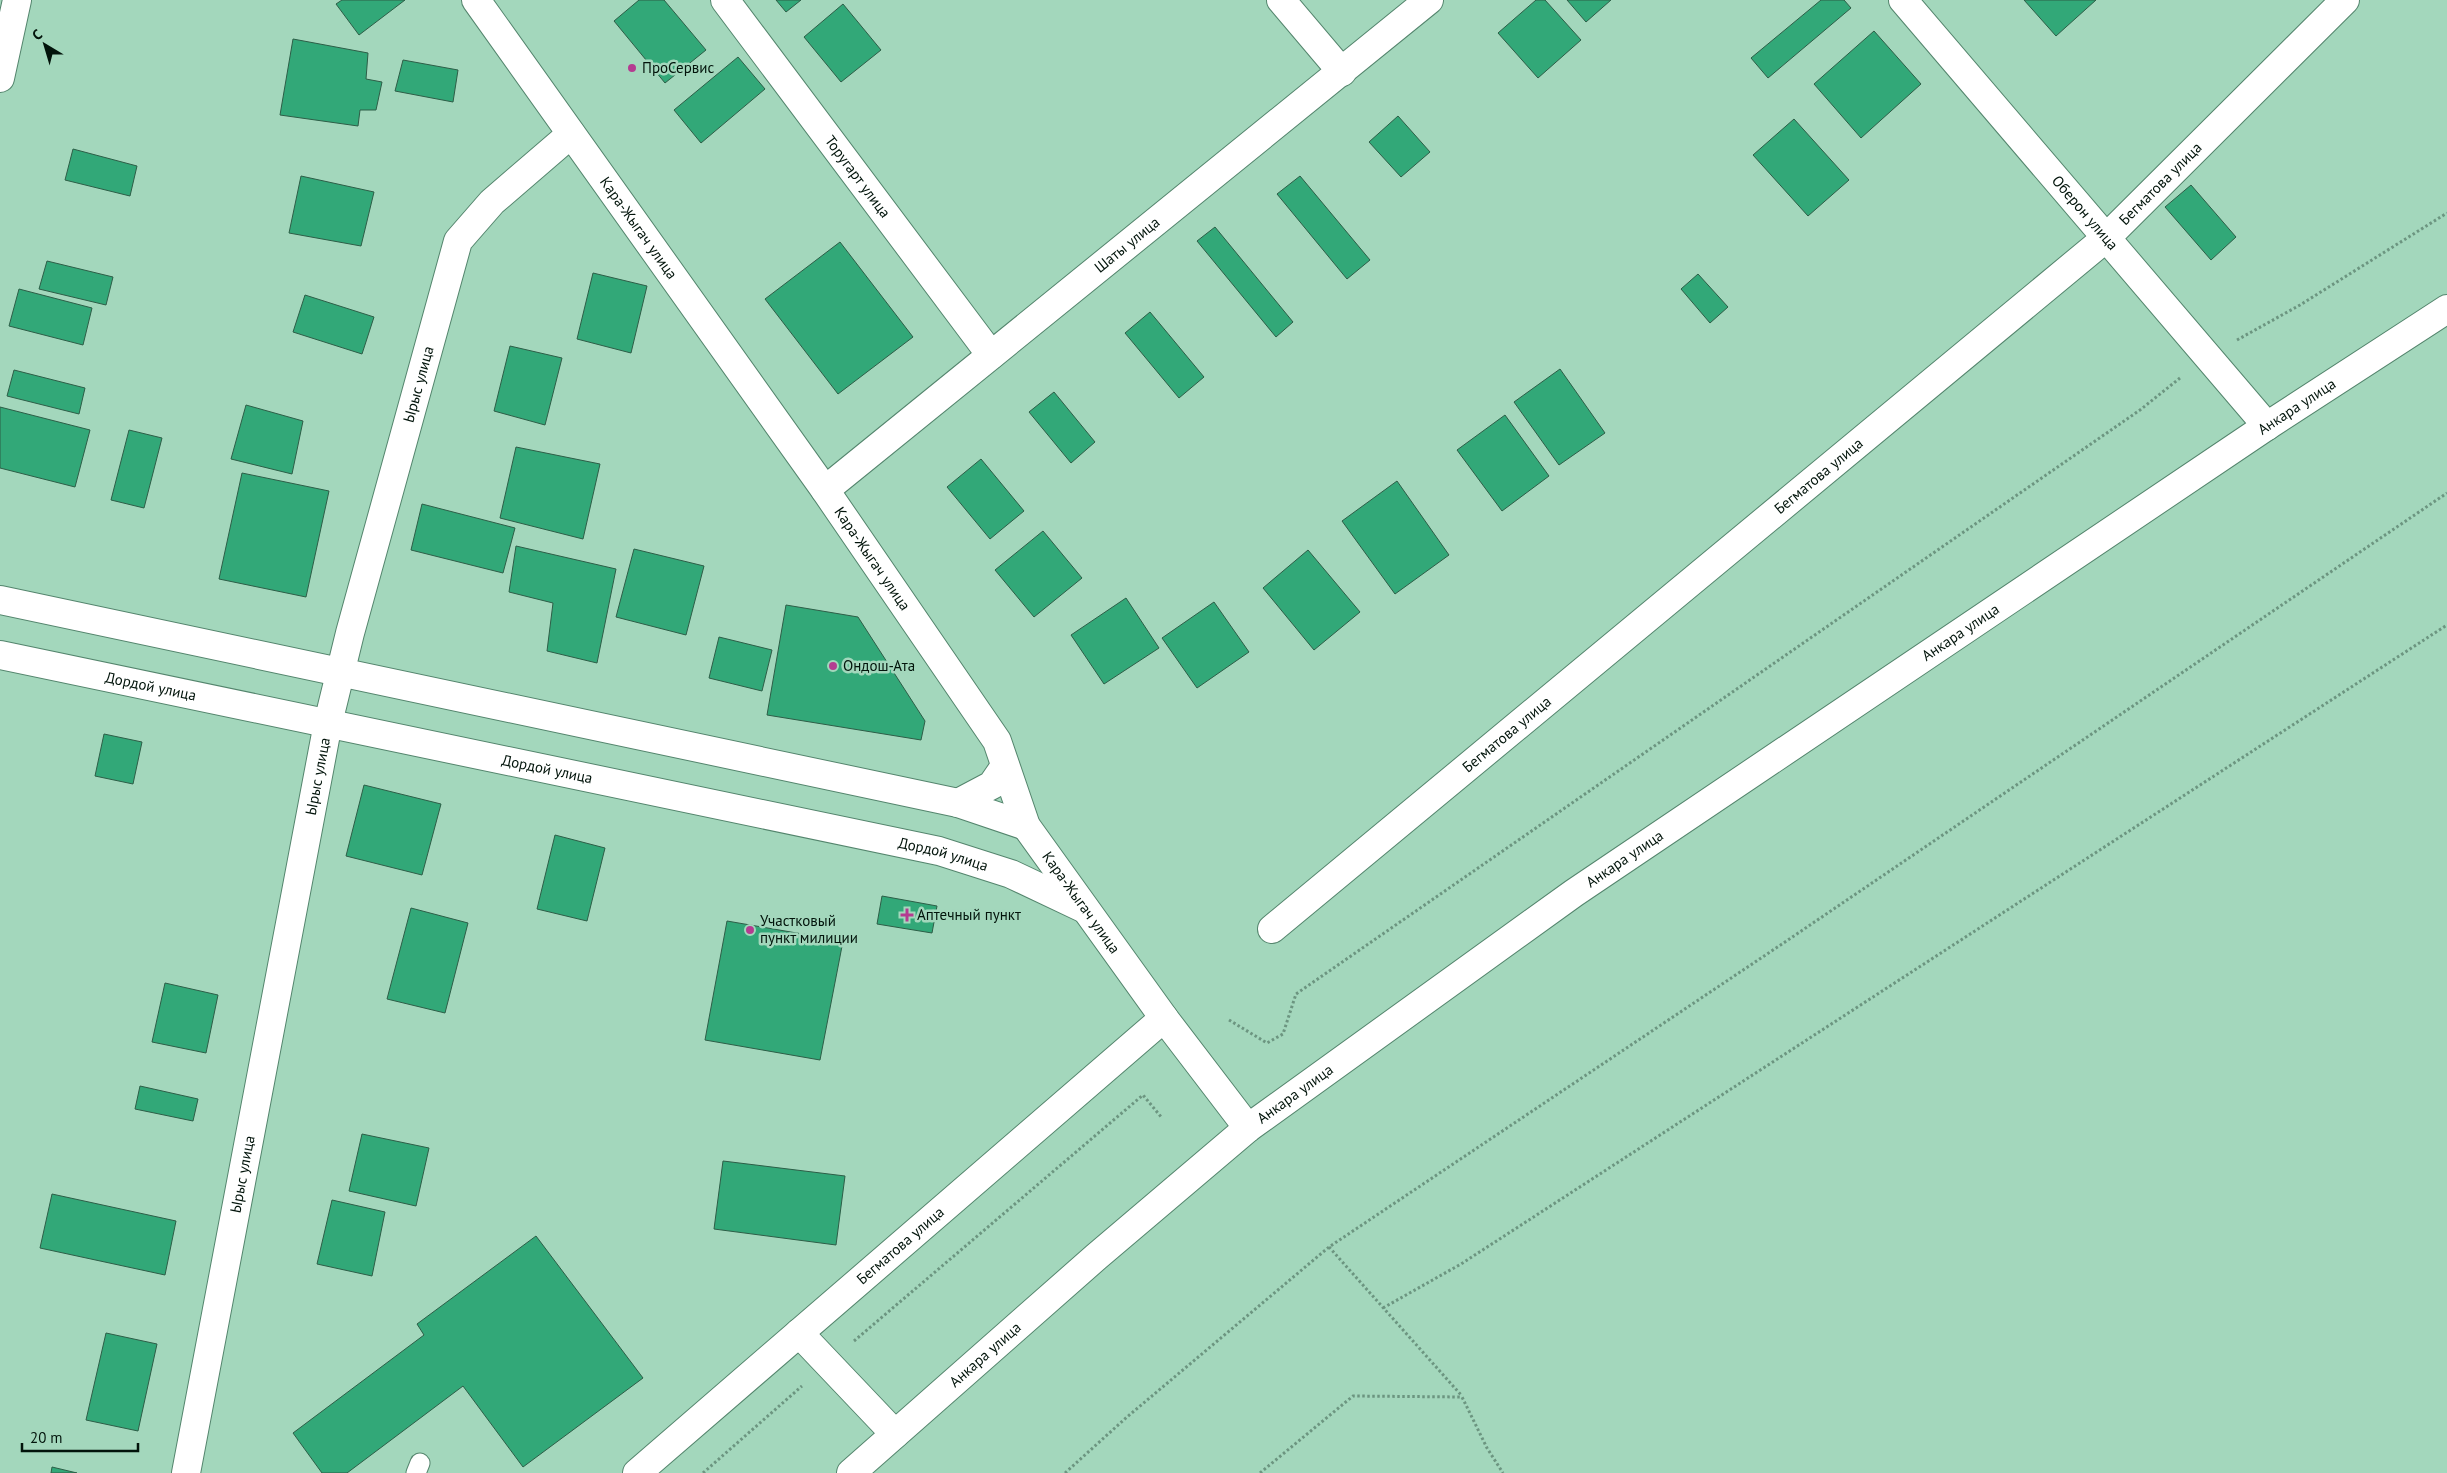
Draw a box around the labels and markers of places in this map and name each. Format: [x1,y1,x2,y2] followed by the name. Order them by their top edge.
[642,58,714,77] place label: ПроСервис
[626,62,638,74] marker: ПроСервис
[843,656,915,675] place label: Ондош-Ата
[827,660,839,672] marker: Ондош-Ата
[917,905,1021,924] place label: Аптечный пункт
[901,909,913,921] marker: Аптечный пункт
[760,911,858,947] place label: Участковый пункт милиции
[744,924,756,936] marker: Участковый пункт милиции

